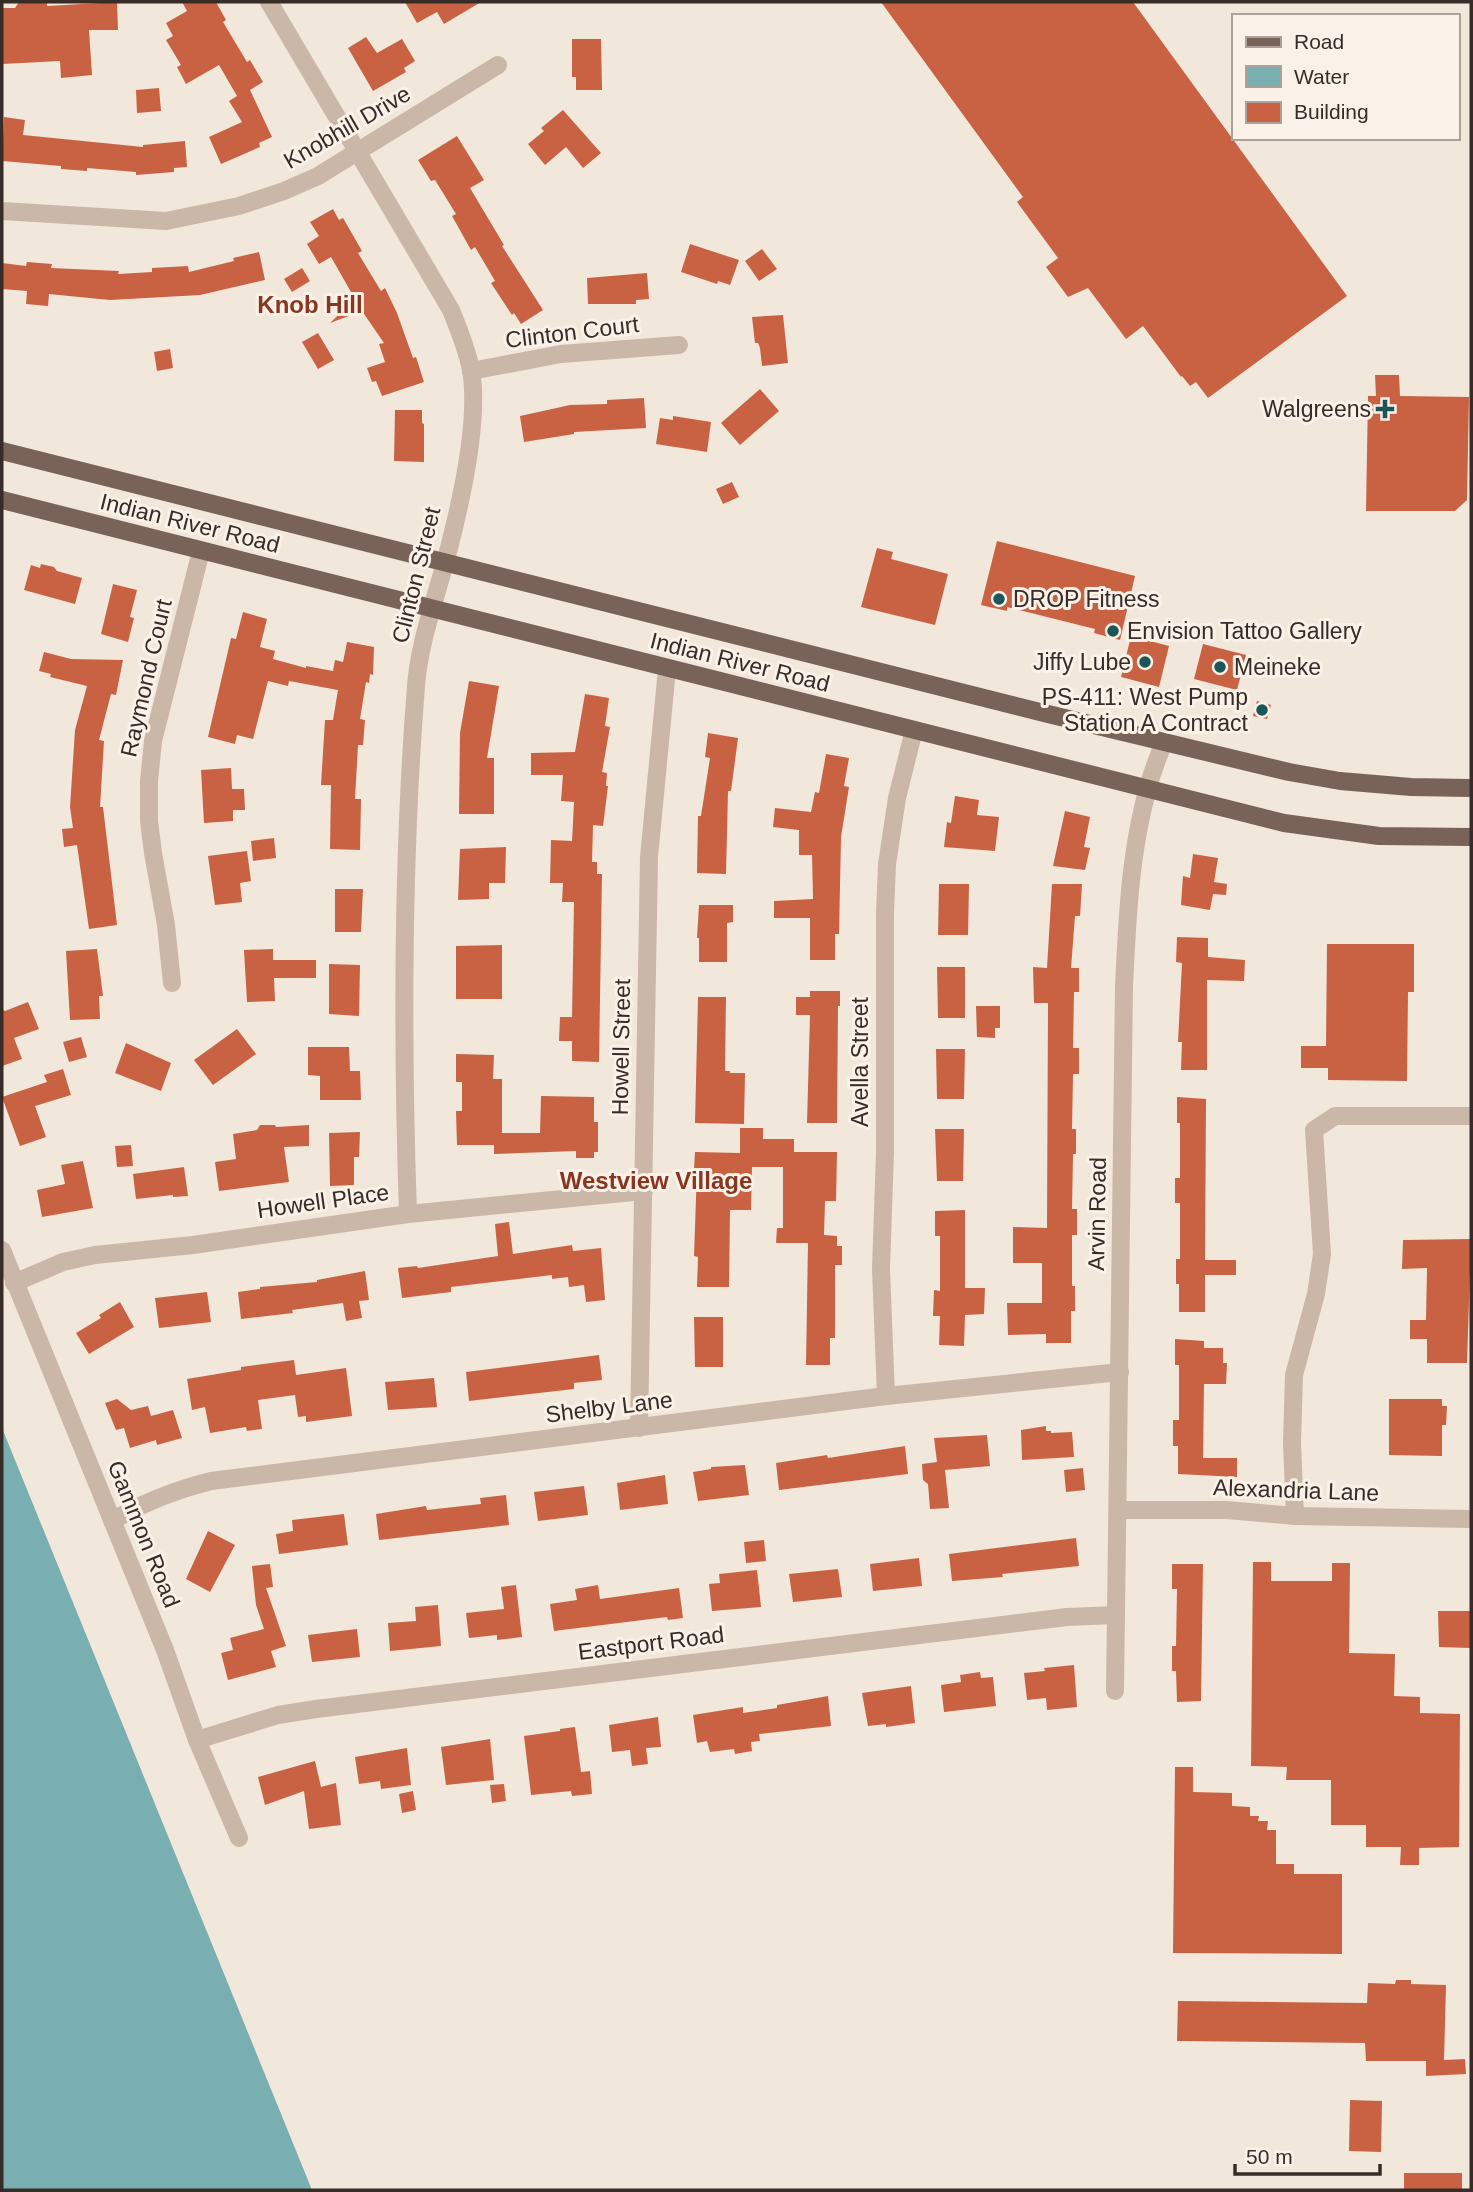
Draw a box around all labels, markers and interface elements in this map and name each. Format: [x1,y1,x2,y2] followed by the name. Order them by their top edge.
[1232,14,1459,140] legend
[1294,30,1344,53] text: Road
[1294,65,1349,88] text: Water
[279,80,415,174] street label: Knobhill Drive
[1294,100,1369,123] text: Building
[257,291,363,318] district label: Knob Hill
[504,311,641,353] street label: Clinton Court
[1262,396,1371,422] place label: Walgreens
[1377,401,1393,417] marker: Walgreens
[98,488,282,558] street label: Indian River Road
[387,504,446,646] street label: Clinton Street
[1013,586,1160,612] place label: DROP Fitness
[991,591,1007,607] marker: DROP Fitness
[115,596,177,759] street label: Raymond Court
[1127,618,1362,644] place label: Envision Tattoo Gallery
[1105,623,1121,639] marker: Envision Tattoo Gallery
[648,627,832,697] street label: Indian River Road
[1033,649,1131,675] place label: Jiffy Lube
[1137,654,1153,670] marker: Jiffy Lube
[1234,654,1321,680] place label: Meineke
[1212,659,1228,675] marker: Meineke
[1042,684,1249,736] place label: PS-411: West Pump Station A Contract
[1254,702,1270,718] marker: PS-411: West Pump Station A Contract
[607,978,635,1116] street label: Howell Street
[847,996,873,1127] street label: Avella Street
[1083,1157,1111,1271] street label: Arvin Road
[560,1167,752,1194] district label: Westview Village
[255,1179,391,1223] street label: Howell Place
[544,1386,674,1428] street label: Shelby Lane
[103,1457,185,1611] street label: Gammon Road
[1212,1474,1380,1506] street label: Alexandria Lane
[576,1621,726,1665] street label: Eastport Road
[1235,2132,1380,2176] scale bar
[1246,2145,1293,2168] text: 50 m

